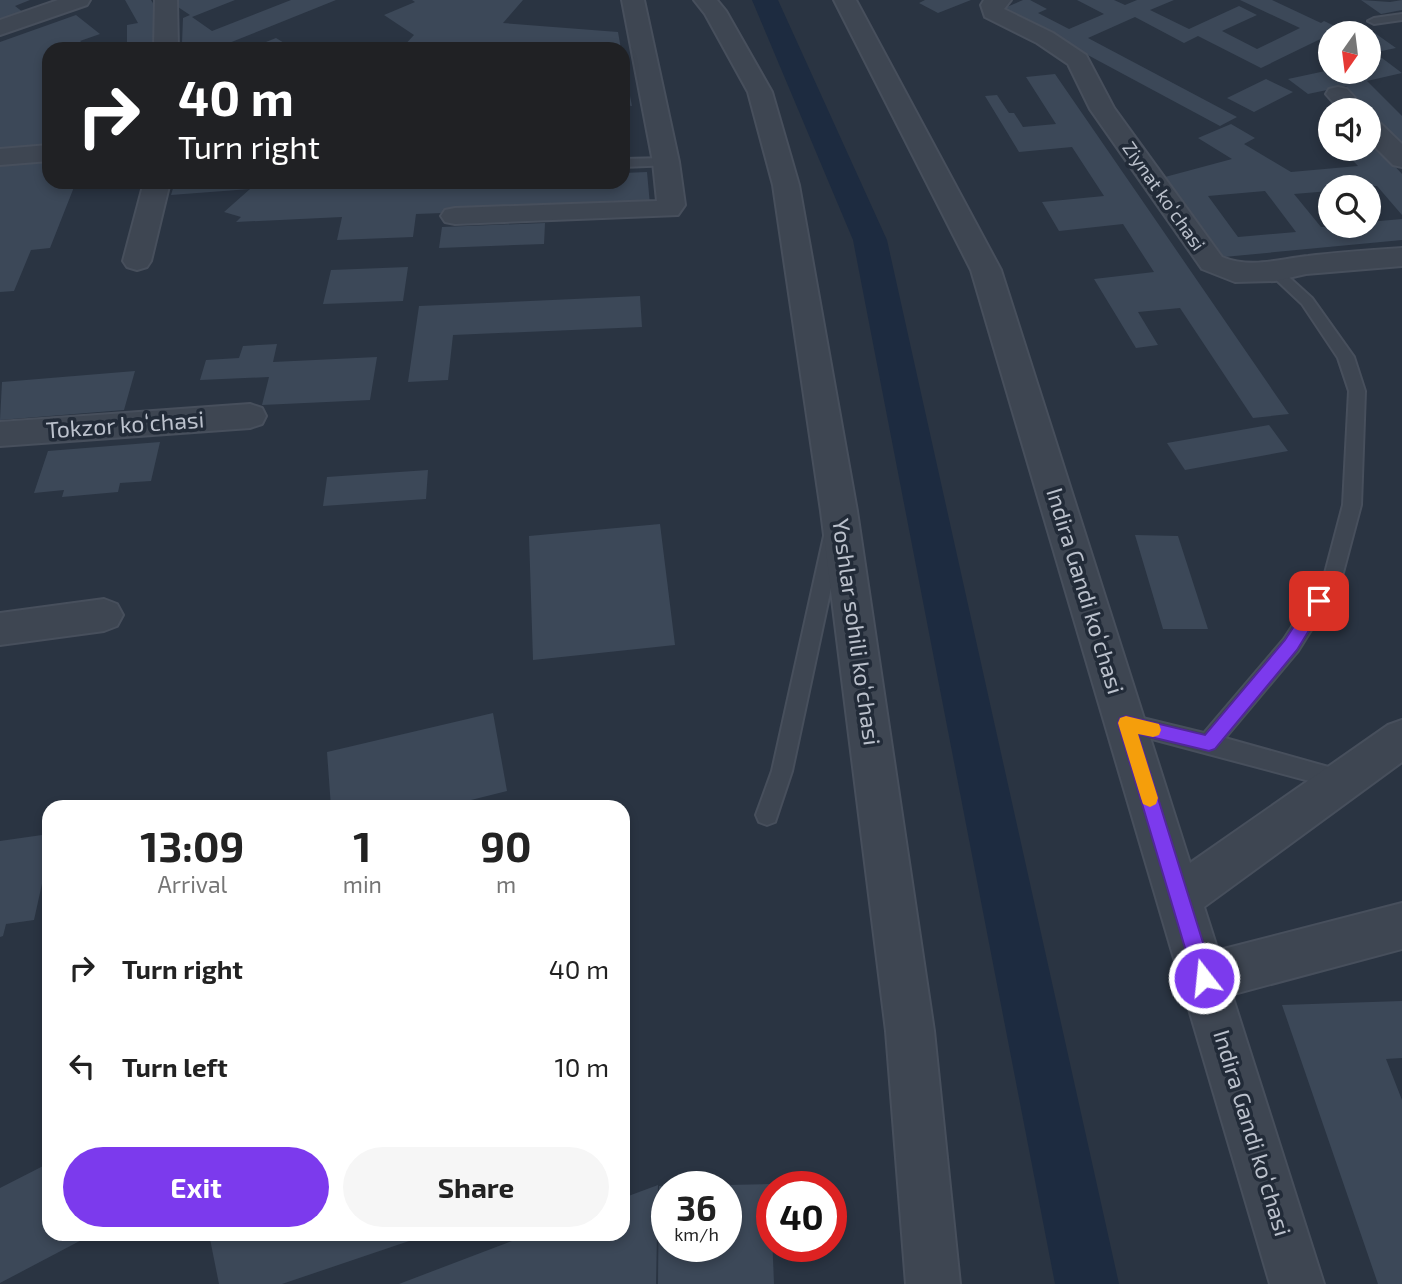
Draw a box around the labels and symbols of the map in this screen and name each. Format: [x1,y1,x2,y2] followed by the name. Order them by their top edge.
[1318,21,1381,84] north arrow
[1118,137,1211,255] street label: Ziynat koʻchasi
[45,405,205,443] street label: Tokzor koʻchasi
[1041,484,1131,697] street label: Indira Gandi koʻchasi
[827,517,887,747] street label: Yoshlar sohili koʻchasi
[1289,571,1349,631] pin
[1167,941,1241,1015] position arrow
[1208,1026,1298,1239] street label: Indira Gandi koʻchasi
[756,1171,847,1262] speed limit sign: 40

